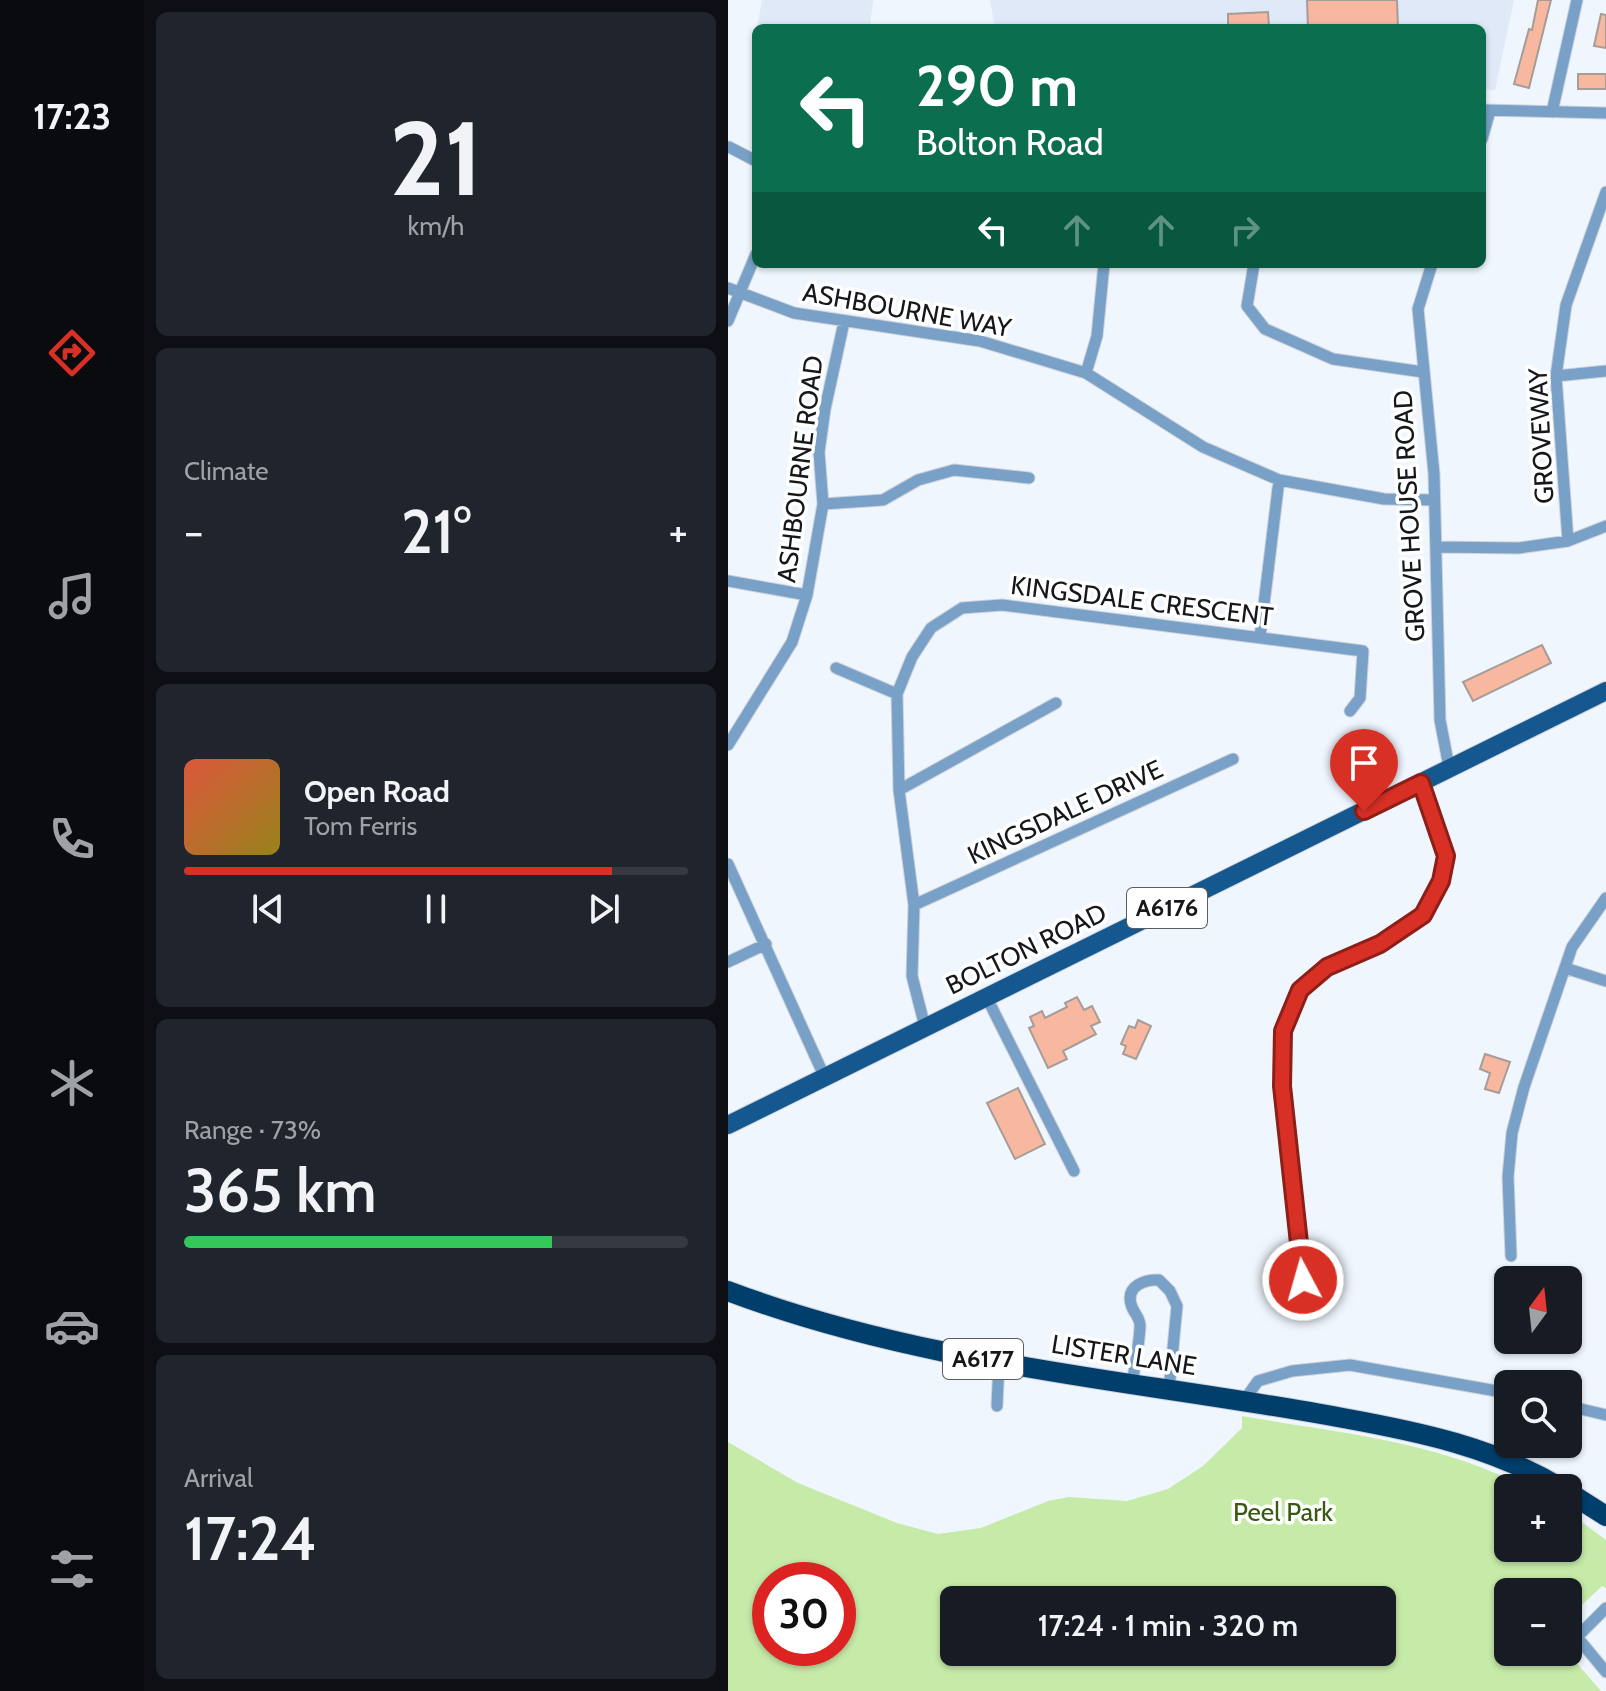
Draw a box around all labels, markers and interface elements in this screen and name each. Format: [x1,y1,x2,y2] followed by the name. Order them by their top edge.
[916,52,1078,120] text: 290 m
[784,56,888,160] icon: left
[33,94,111,138] text: 17:23
[389,95,483,221] text: 21
[916,120,1104,164] text: Bolton Road
[971,208,1015,252] icon: left
[1055,208,1099,252] icon: ahead
[1139,208,1183,252] icon: ahead
[1223,208,1267,252] icon: right
[408,210,464,242] text: km/h
[800,276,1014,344] street label: ASHBOURNE WAY
[44,325,100,381] icon: directions
[770,354,830,584] street label: ASHBOURNE ROAD
[1521,367,1561,505] street label: GROVEWAY
[1386,389,1432,643] street label: GROVE HOUSE ROAD
[184,455,269,487] text: Climate
[401,495,471,568] text: 21°
[184,505,203,558] text: −
[669,505,688,558] text: +
[44,568,100,624] icon: music
[1009,569,1275,633] street label: KINGSDALE CRESCENT
[1330,729,1398,811] pin
[1342,741,1386,785] icon: arrive
[962,753,1168,871] street label: KINGSDALE DRIVE
[304,773,450,810] text: Open Road
[304,810,417,842] text: Tom Ferris
[44,811,100,867] icon: phone
[246,887,290,931] icon: previous
[414,887,458,931] icon: pause
[582,887,626,931] icon: next
[1127,888,1207,928] road number: A6176
[941,896,1111,1002] street label: BOLTON ROAD
[44,1055,100,1111] icon: climate
[184,1114,321,1146] text: Range · 73%
[184,1154,377,1227] text: 365 km
[1261,1238,1345,1322] position arrow
[1494,1266,1582,1354] north arrow
[1494,1266,1582,1666] map controls
[44,1298,100,1354] icon: car
[1049,1328,1199,1382] street label: LISTER LANE
[943,1339,1023,1379] road number: A6177
[1494,1370,1582,1458] button: search
[184,1462,253,1494] text: Arrival
[1494,1474,1582,1562] button: +
[1233,1496,1333,1528] park label: Peel Park
[184,1502,317,1575] text: 17:24
[44,1541,100,1597] icon: filters
[752,1562,856,1666] speed limit sign: 30
[1494,1578,1582,1666] button: −
[1038,1607,1298,1644] text: 17:24 · 1 min · 320 m

